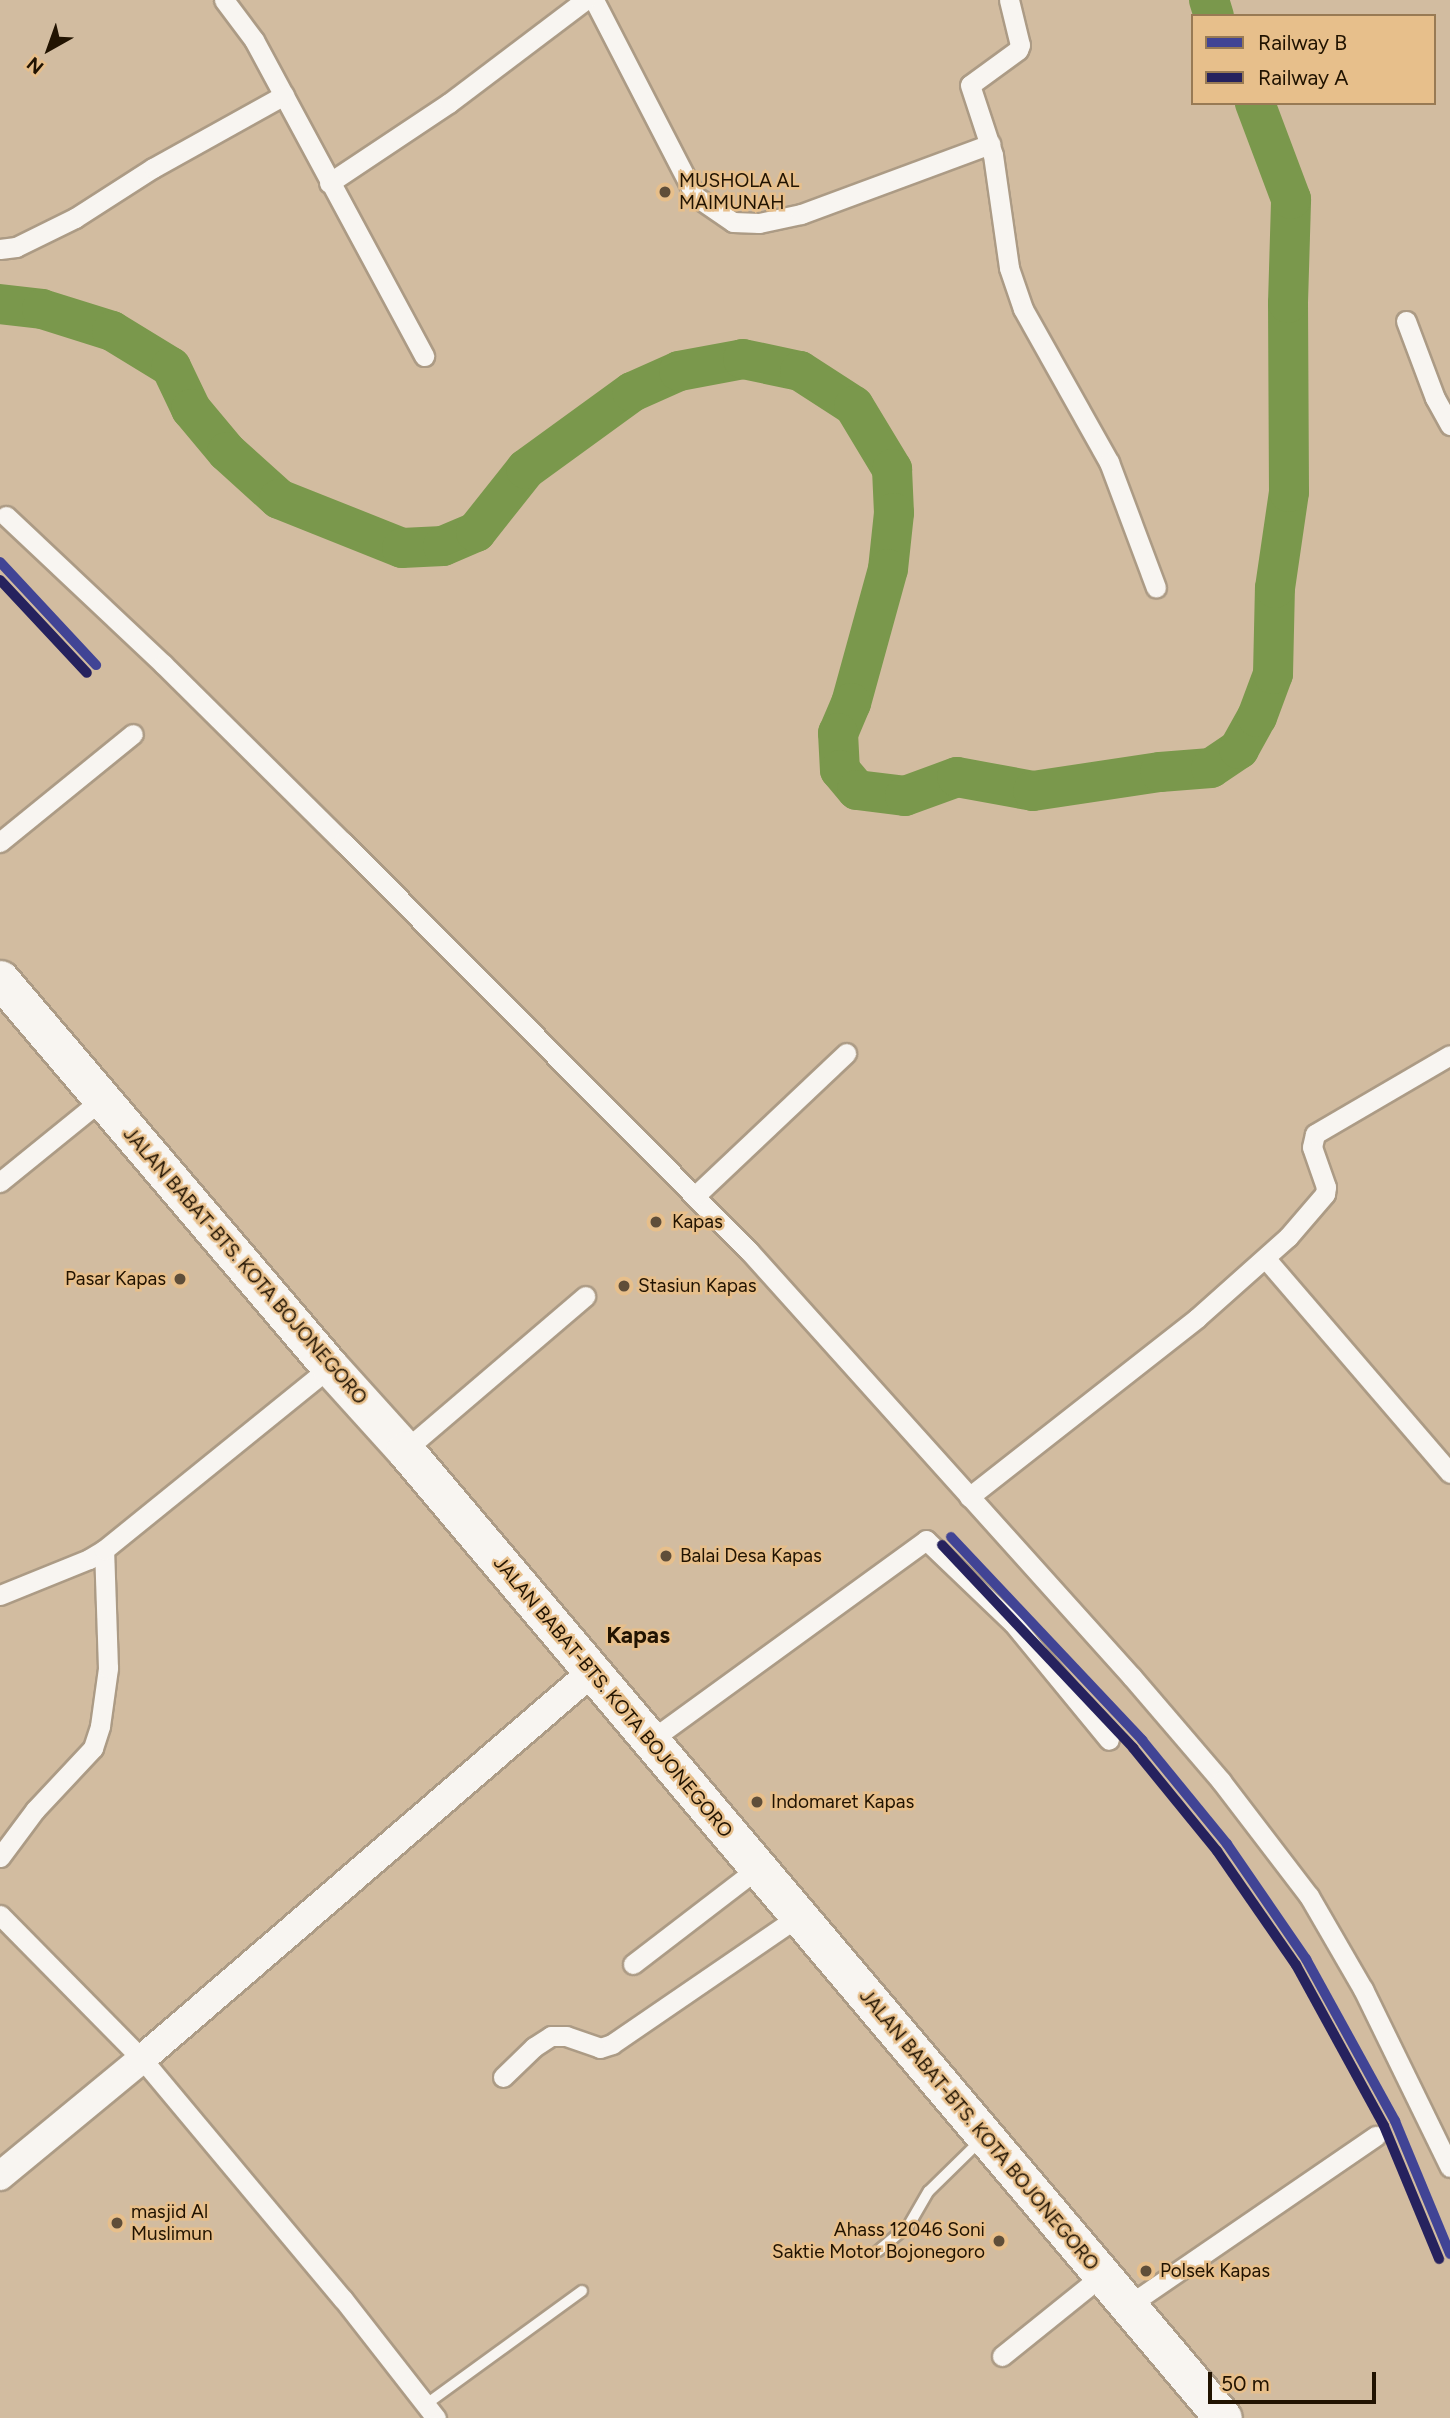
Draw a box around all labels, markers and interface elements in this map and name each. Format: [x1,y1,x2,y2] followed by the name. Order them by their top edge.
[14,14,84,84] north arrow
[1191,14,1436,105] legend
[1258,30,1347,55] text: Railway B
[22,52,48,79] text: N
[1258,65,1349,90] text: Railway A
[679,170,799,214] place label: MUSHOLA AL MAIMUNAH
[657,184,673,200] marker: MUSHOLA AL MAIMUNAH
[118,1123,372,1409] street label: JALAN BABAT-BTS. KOTA BOJONEGORO
[672,1211,723,1233] place label: Kapas
[646,1212,666,1232] marker: Kapas
[65,1268,166,1290] place label: Pasar Kapas
[172,1271,188,1287] marker: Pasar Kapas
[638,1275,757,1297] place label: Stasiun Kapas
[616,1278,632,1294] marker: Stasiun Kapas
[680,1545,822,1567] place label: Balai Desa Kapas
[658,1548,674,1564] marker: Balai Desa Kapas
[489,1552,737,1842] street label: JALAN BABAT-BTS. KOTA BOJONEGORO
[606,1621,670,1649] district label: Kapas
[771,1791,914,1813] place label: Indomaret Kapas
[749,1794,765,1810] marker: Indomaret Kapas
[855,1985,1103,2275] street label: JALAN BABAT-BTS. KOTA BOJONEGORO
[131,2201,212,2245] place label: masjid Al Muslimun
[109,2215,125,2231] marker: masjid Al Muslimun
[772,2219,985,2263] place label: Ahass 12046 Soni Saktie Motor Bojonegoro
[991,2233,1007,2249] marker: Ahass 12046 Soni Saktie Motor Bojonegoro
[1160,2260,1270,2282] place label: Polsek Kapas
[1138,2263,1154,2279] marker: Polsek Kapas
[1212,2358,1380,2402] scale bar
[1221,2371,1270,2396] text: 50 m

